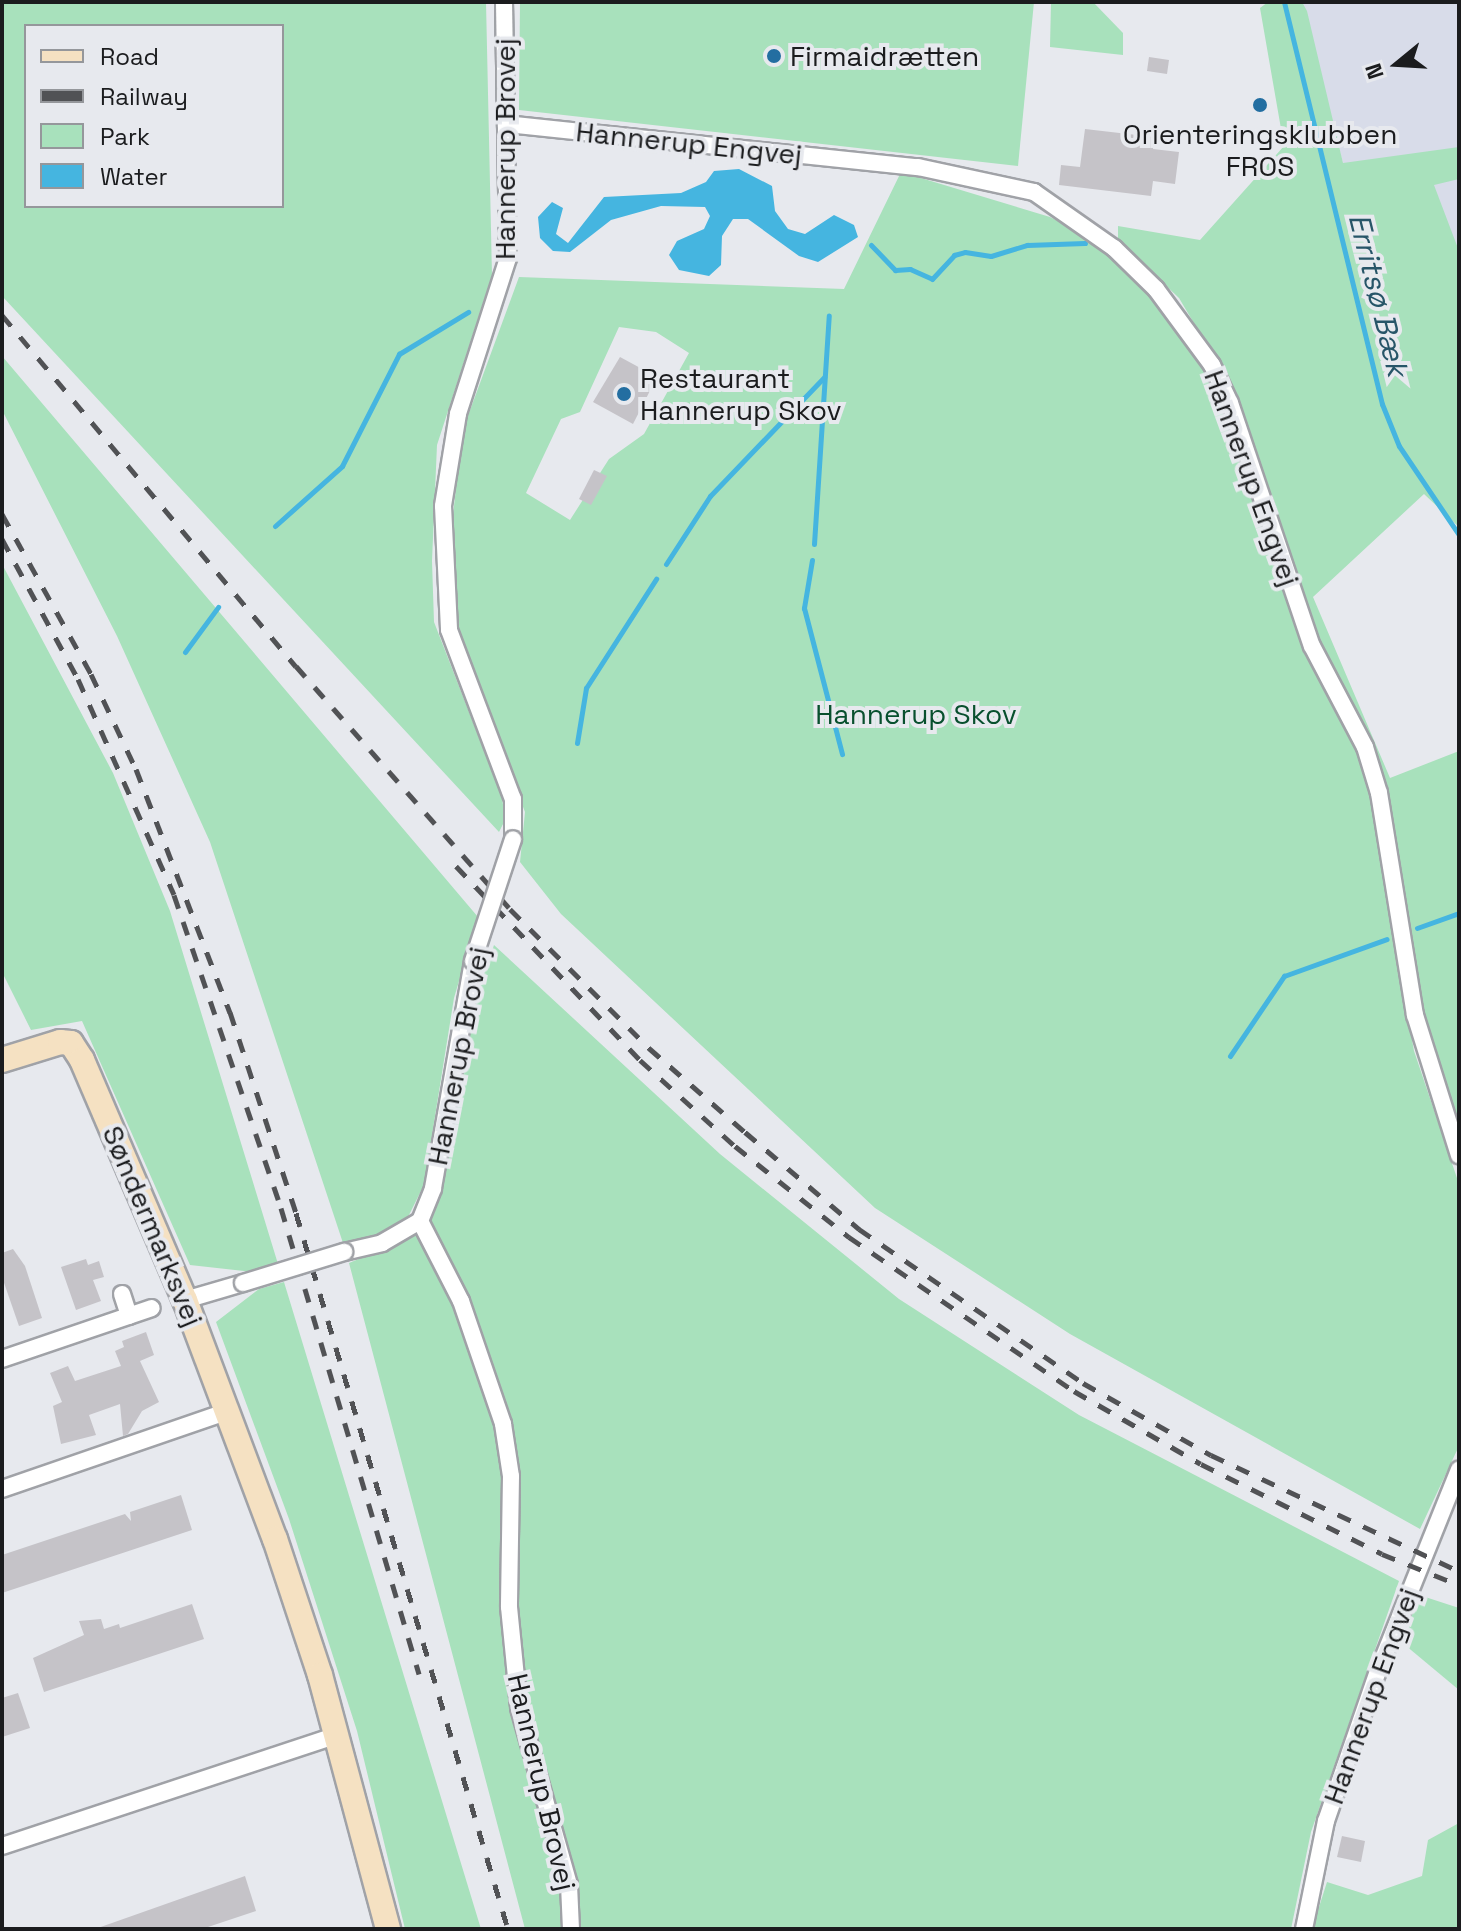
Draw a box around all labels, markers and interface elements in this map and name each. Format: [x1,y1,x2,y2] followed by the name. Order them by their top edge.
[24,24,284,208] legend
[1357,24,1437,104] north arrow
[488,38,522,260] street label: Hannerup Brovej
[790,39,979,73] place label: Firmaidrætten
[100,41,159,72] text: Road
[765,47,783,65] marker: Firmaidrætten
[1359,60,1390,83] text: N
[100,81,188,112] text: Railway
[1251,96,1269,114] marker: Orienteringsklubben FROS
[574,114,804,172] street label: Hannerup Engvej
[1123,117,1397,183] place label: Orienteringsklubben FROS
[100,121,150,152] text: Park
[100,161,168,192] text: Water
[1340,210,1416,380] water label: Erritsø Bæk
[640,361,842,427] place label: Restaurant Hannerup Skov
[1197,366,1307,590] street label: Hannerup Engvej
[615,385,633,403] marker: Restaurant Hannerup Skov
[815,697,1017,731] park label: Hannerup Skov
[420,944,496,1168] street label: Hannerup Brovej
[96,1121,210,1331] street label: Søndermarksvej
[1316,1584,1426,1808] street label: Hannerup Engvej
[501,1670,583,1894] street label: Hannerup Brovej

